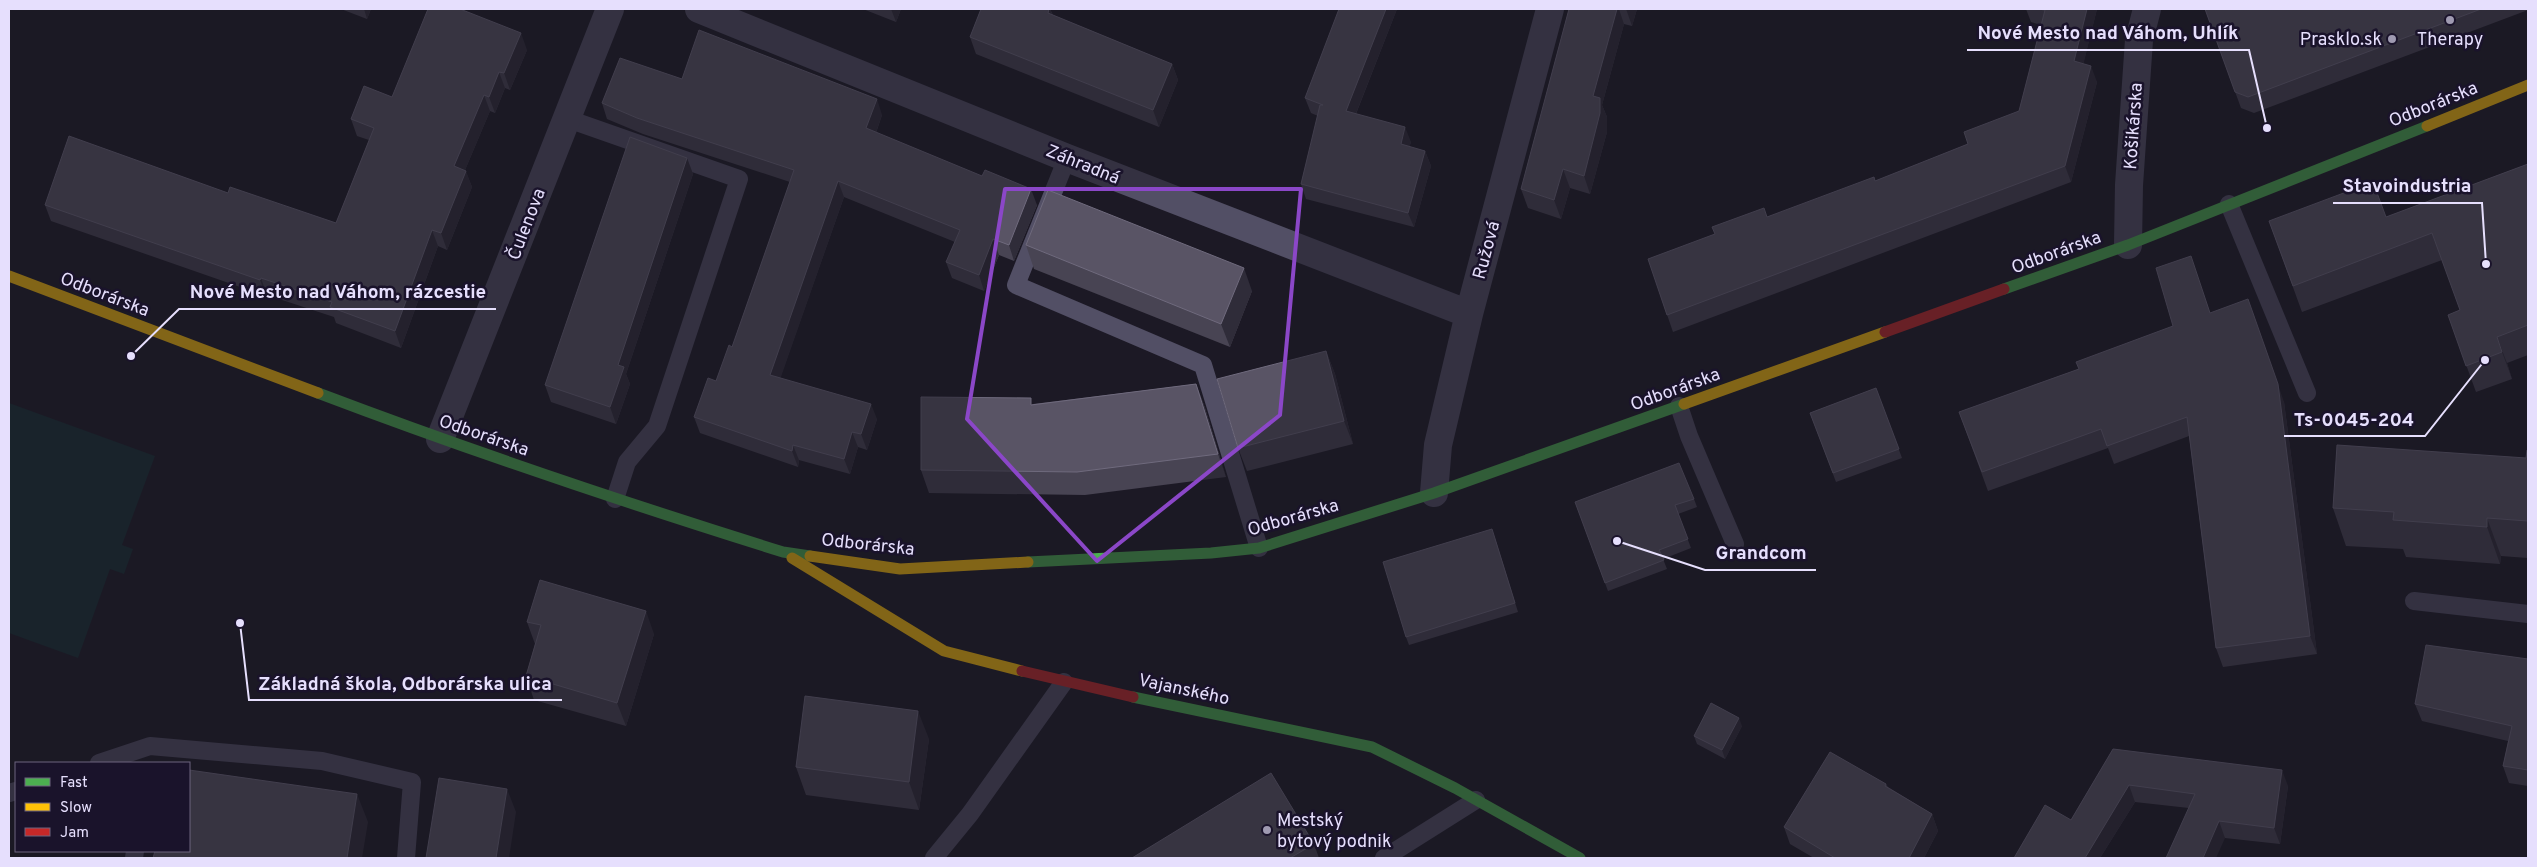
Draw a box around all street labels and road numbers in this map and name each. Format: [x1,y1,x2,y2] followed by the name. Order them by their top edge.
[2386,77,2481,134] street label: Odborárska
[2120,82,2149,170] street label: Košikárska
[1042,140,1123,191] street label: Záhradná
[501,185,552,264] street label: Čulenova
[1469,219,1506,282] street label: Ružová
[2009,227,2104,280] street label: Odborárska
[57,268,152,323] street label: Odborárska
[1628,364,1723,417] street label: Odborárska
[435,410,532,463] street label: Odborárska
[1245,494,1342,542] street label: Odborárska
[820,529,916,562] street label: Odborárska
[1136,670,1231,711] street label: Vajanského

